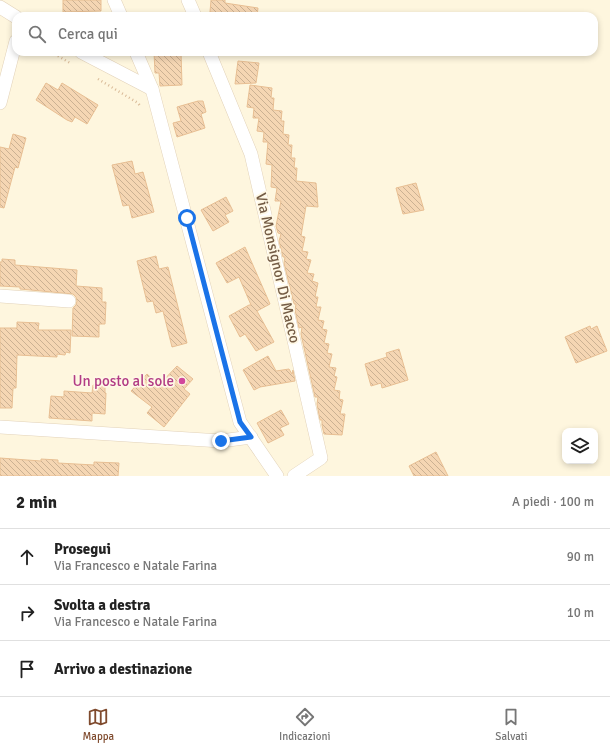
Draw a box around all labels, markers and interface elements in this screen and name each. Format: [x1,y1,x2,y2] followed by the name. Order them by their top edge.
[12,12,598,56] search box
[26,23,48,45] icon: search
[58,25,118,43] text: Cerca qui
[252,191,304,345] street label: Via Monsignor Di Macco
[178,209,196,227] route start
[73,372,174,390] place label: Un posto al sole
[177,376,187,386] marker: Un posto al sole
[562,428,598,464] map controls
[562,428,598,464] button: layers
[212,432,230,450] route end
[16,492,57,513] text: 2 min
[512,494,594,510] text: A piedi · 100 m
[54,540,111,558] text: Prosegui
[16,546,38,568] icon: ahead
[567,549,594,565] text: 90 m
[54,558,217,574] text: Via Francesco e Natale Farina
[54,596,150,614] text: Svolta a destra
[16,602,38,624] icon: right
[567,605,594,621] text: 10 m
[54,614,217,630] text: Via Francesco e Natale Farina
[16,658,38,680] icon: arrive
[54,660,192,678] text: Arrivo a destinazione
[82,706,114,743] tab: Mappa
[279,706,330,743] tab: Indicazioni
[495,706,528,743] tab: Salvati

